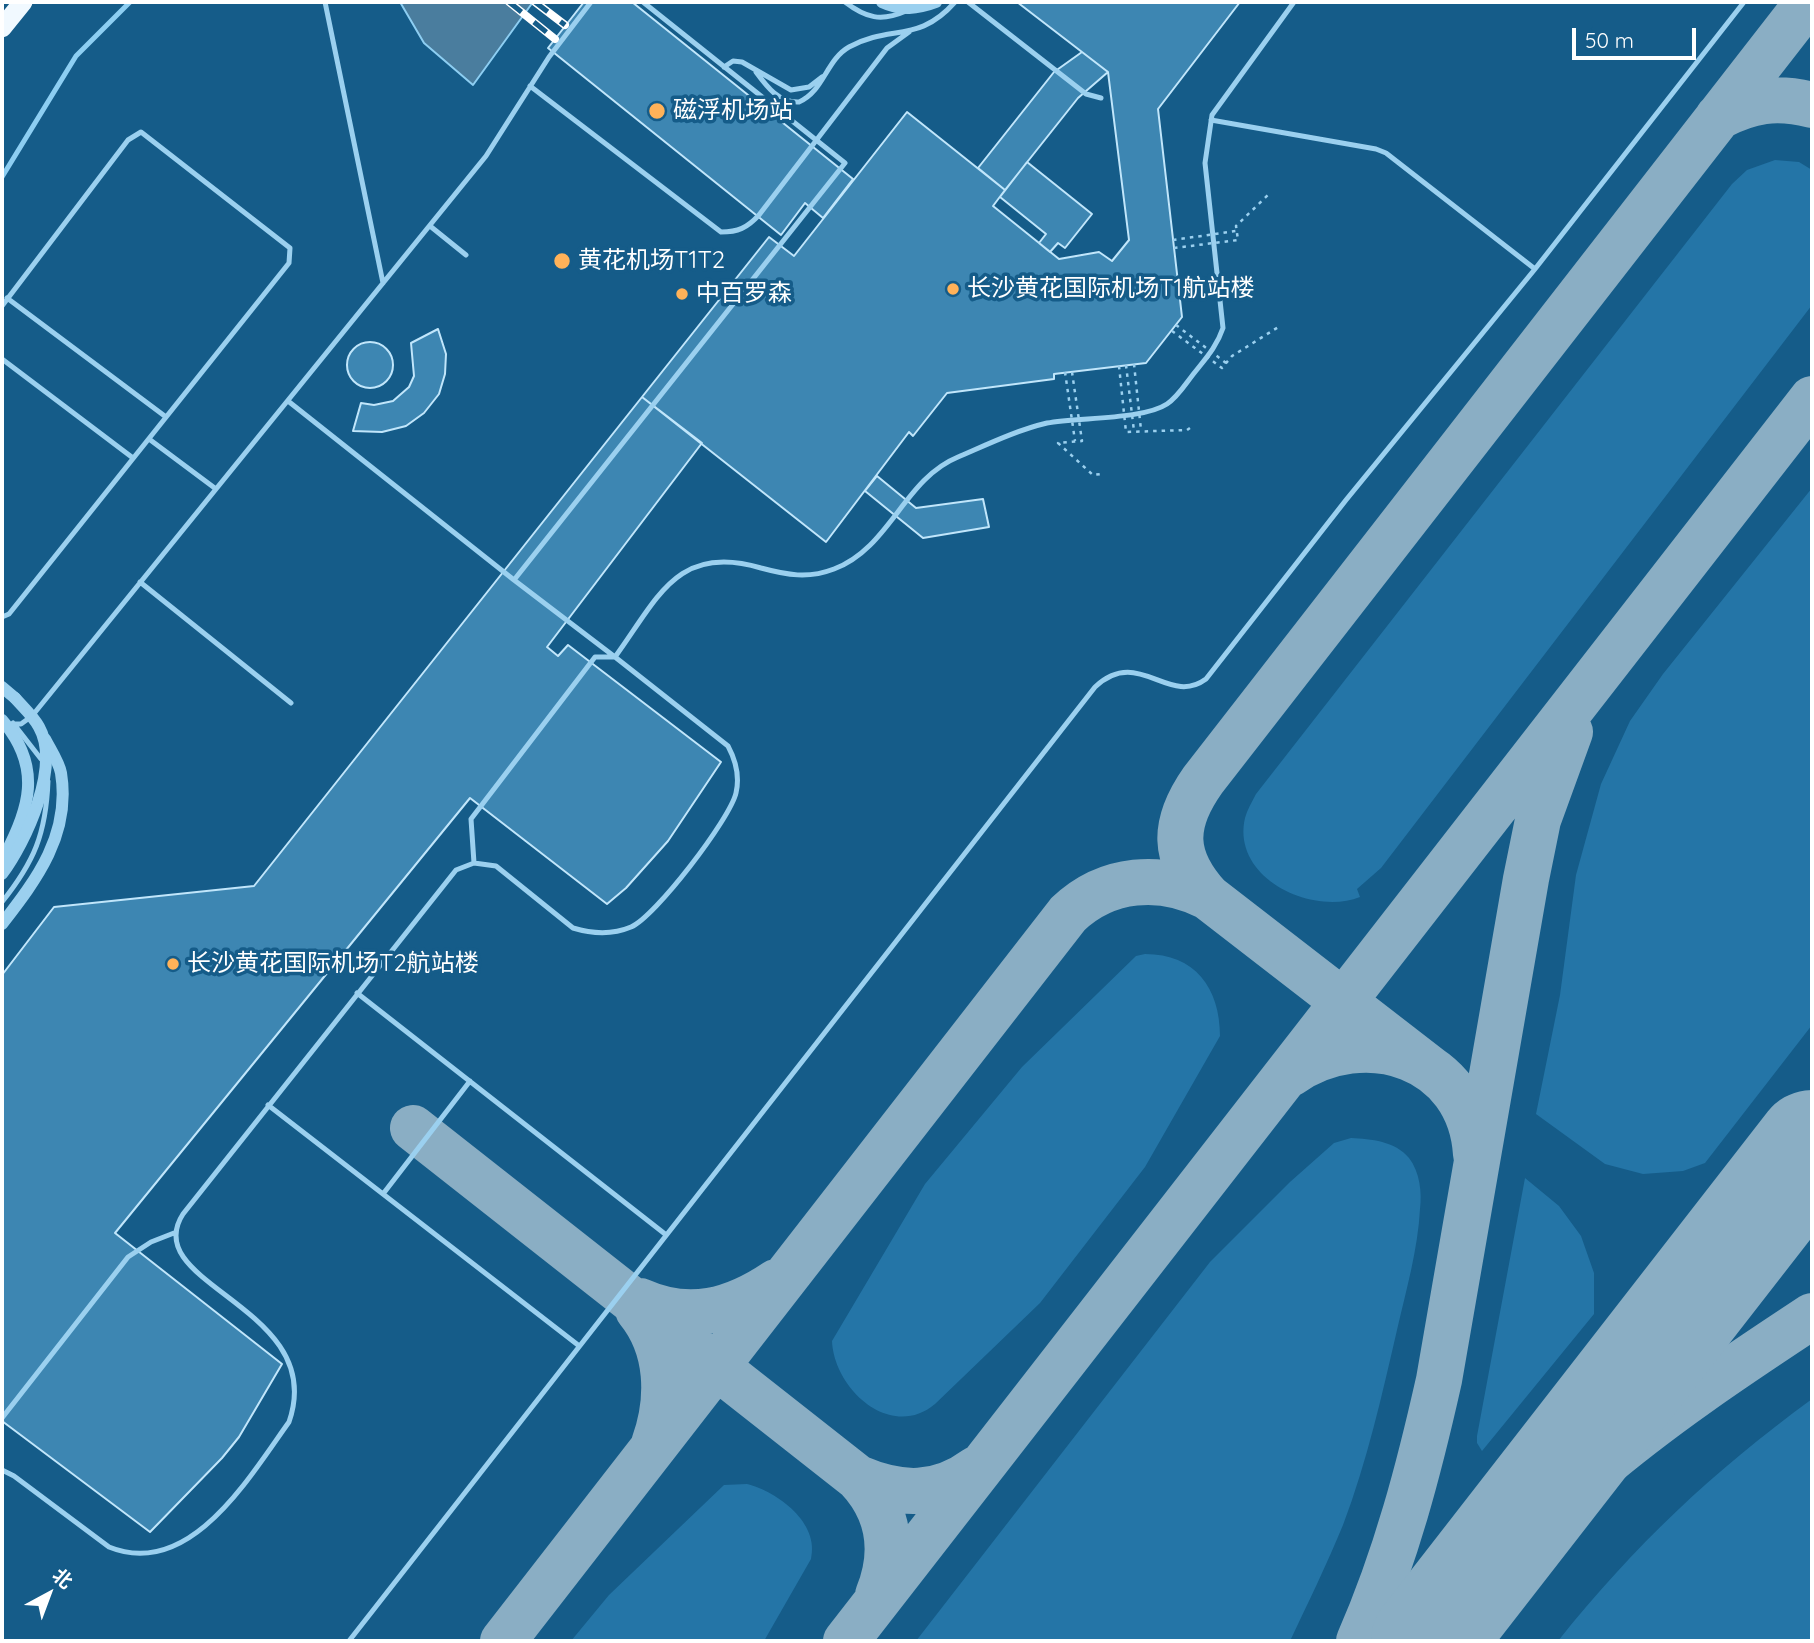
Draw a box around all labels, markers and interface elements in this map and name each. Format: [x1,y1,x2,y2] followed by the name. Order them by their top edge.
[1576,14,1700,58] scale bar
[1585,27,1634,53] text: 50 m
[673,97,793,125] place label: 磁浮机场站
[647,101,667,121] marker: 磁浮机场站
[578,247,725,275] place label: 黄花机场T1T2
[552,251,572,271] marker: 黄花机场T1T2
[967,275,1254,303] place label: 长沙黄花国际机场T1航站楼
[696,280,792,308] place label: 中百罗森
[945,281,961,297] marker: 长沙黄花国际机场T1航站楼
[674,286,690,302] marker: 中百罗森
[187,950,479,978] place label: 长沙黄花国际机场T2航站楼
[165,956,181,972] marker: 长沙黄花国际机场T2航站楼
[14,1559,84,1629] north arrow
[48,1563,78,1593] text: 北

